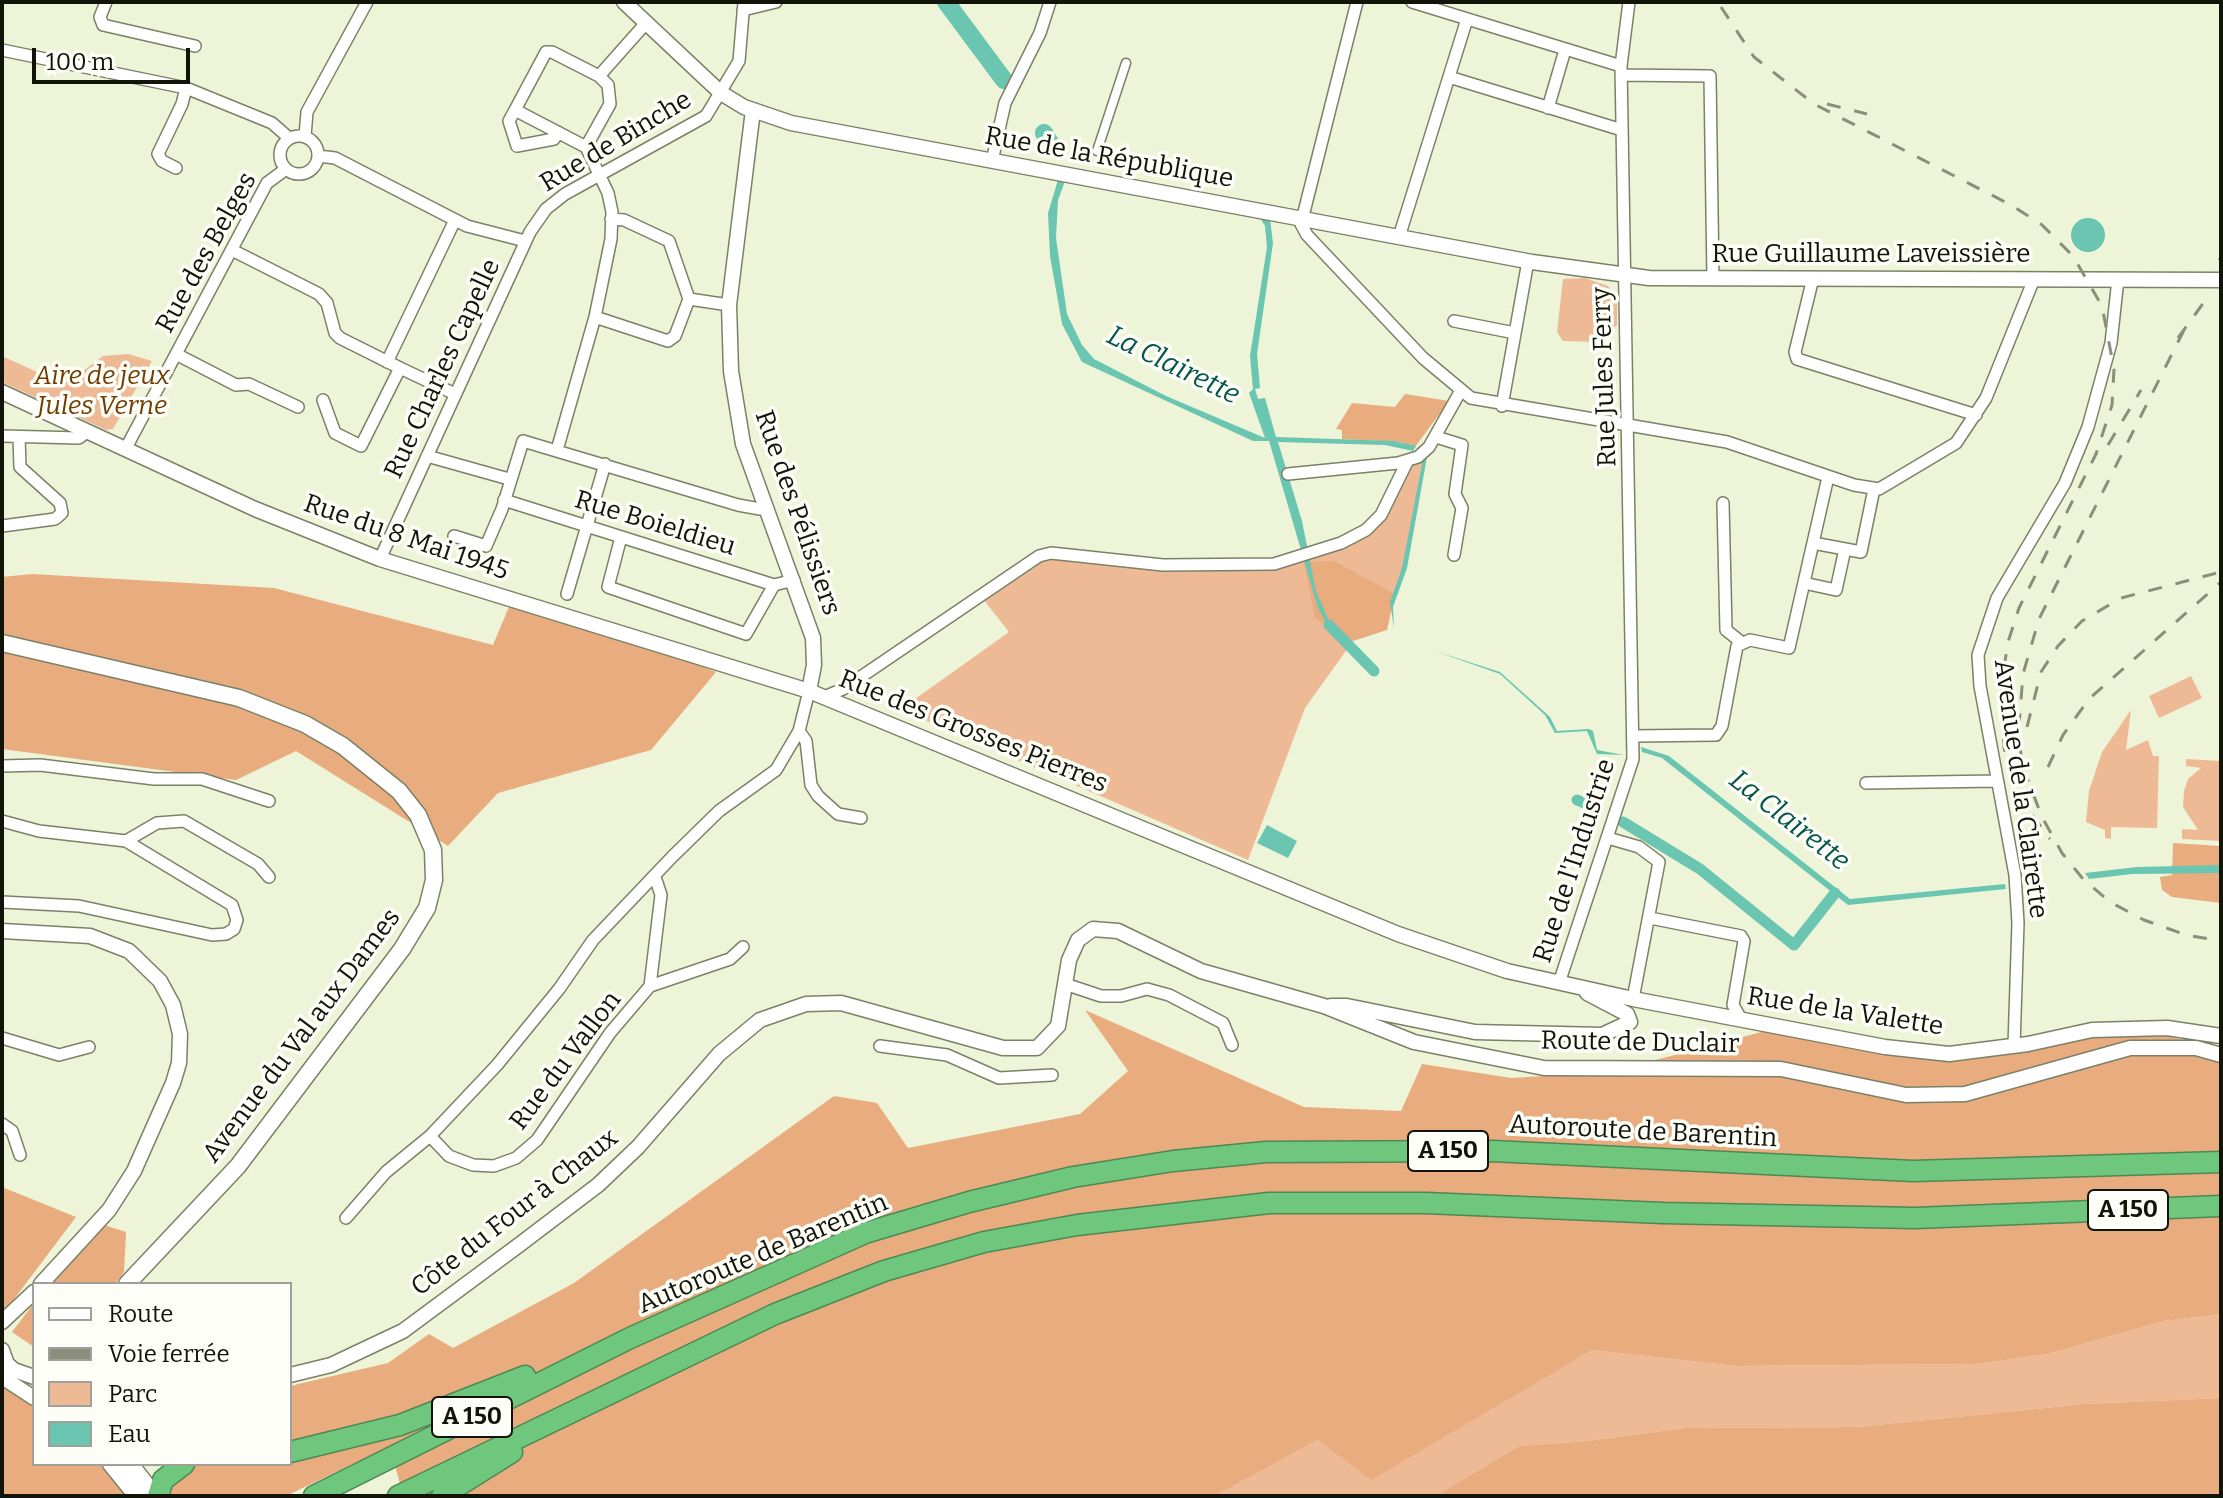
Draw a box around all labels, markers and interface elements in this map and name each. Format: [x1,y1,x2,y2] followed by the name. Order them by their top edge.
[36,32,194,82] scale bar
[46,48,114,76] text: 100 m
[535,85,697,199] street label: Rue de Binche
[982,121,1236,195] street label: Rue de la République
[150,167,264,339] street label: Rue des Belges
[1712,239,2030,271] street label: Rue Guillaume Laveissière
[378,254,508,484] street label: Rue Charles Capelle
[1586,286,1624,468] street label: Rue Jules Ferry
[1101,319,1245,413] water label: La Clairette
[34,361,170,422] park label: Aire de jeux Jules Verne
[747,407,847,619] street label: Rue des Pélissiers
[571,485,739,563] street label: Rue Boieldieu
[299,488,513,588] street label: Rue du 8 Mai 1945
[1986,658,2054,920] street label: Avenue de la Clairette
[834,664,1112,800] street label: Rue des Grosses Pierres
[1527,755,1623,967] street label: Rue de l'Industrie
[1722,764,1856,878] water label: La Clairette
[196,903,408,1169] street label: Avenue du Val aux Dames
[1745,981,1945,1043] street label: Rue de la Valette
[504,986,628,1136] street label: Rue du Vallon
[1540,1026,1740,1060] street label: Route de Duclair
[1508,1109,1778,1155] street label: Autoroute de Barentin
[405,1123,625,1303] street label: Côte du Four à Chaux
[1408,1131,1488,1171] road number: A 150
[633,1187,893,1321] street label: Autoroute de Barentin
[2088,1190,2168,1230] road number: A 150
[32,1282,292,1466] legend
[108,1300,173,1328] text: Route
[108,1340,230,1368] text: Voie ferrée
[108,1380,157,1408] text: Parc
[432,1397,512,1437] road number: A 150
[108,1420,150,1448] text: Eau

